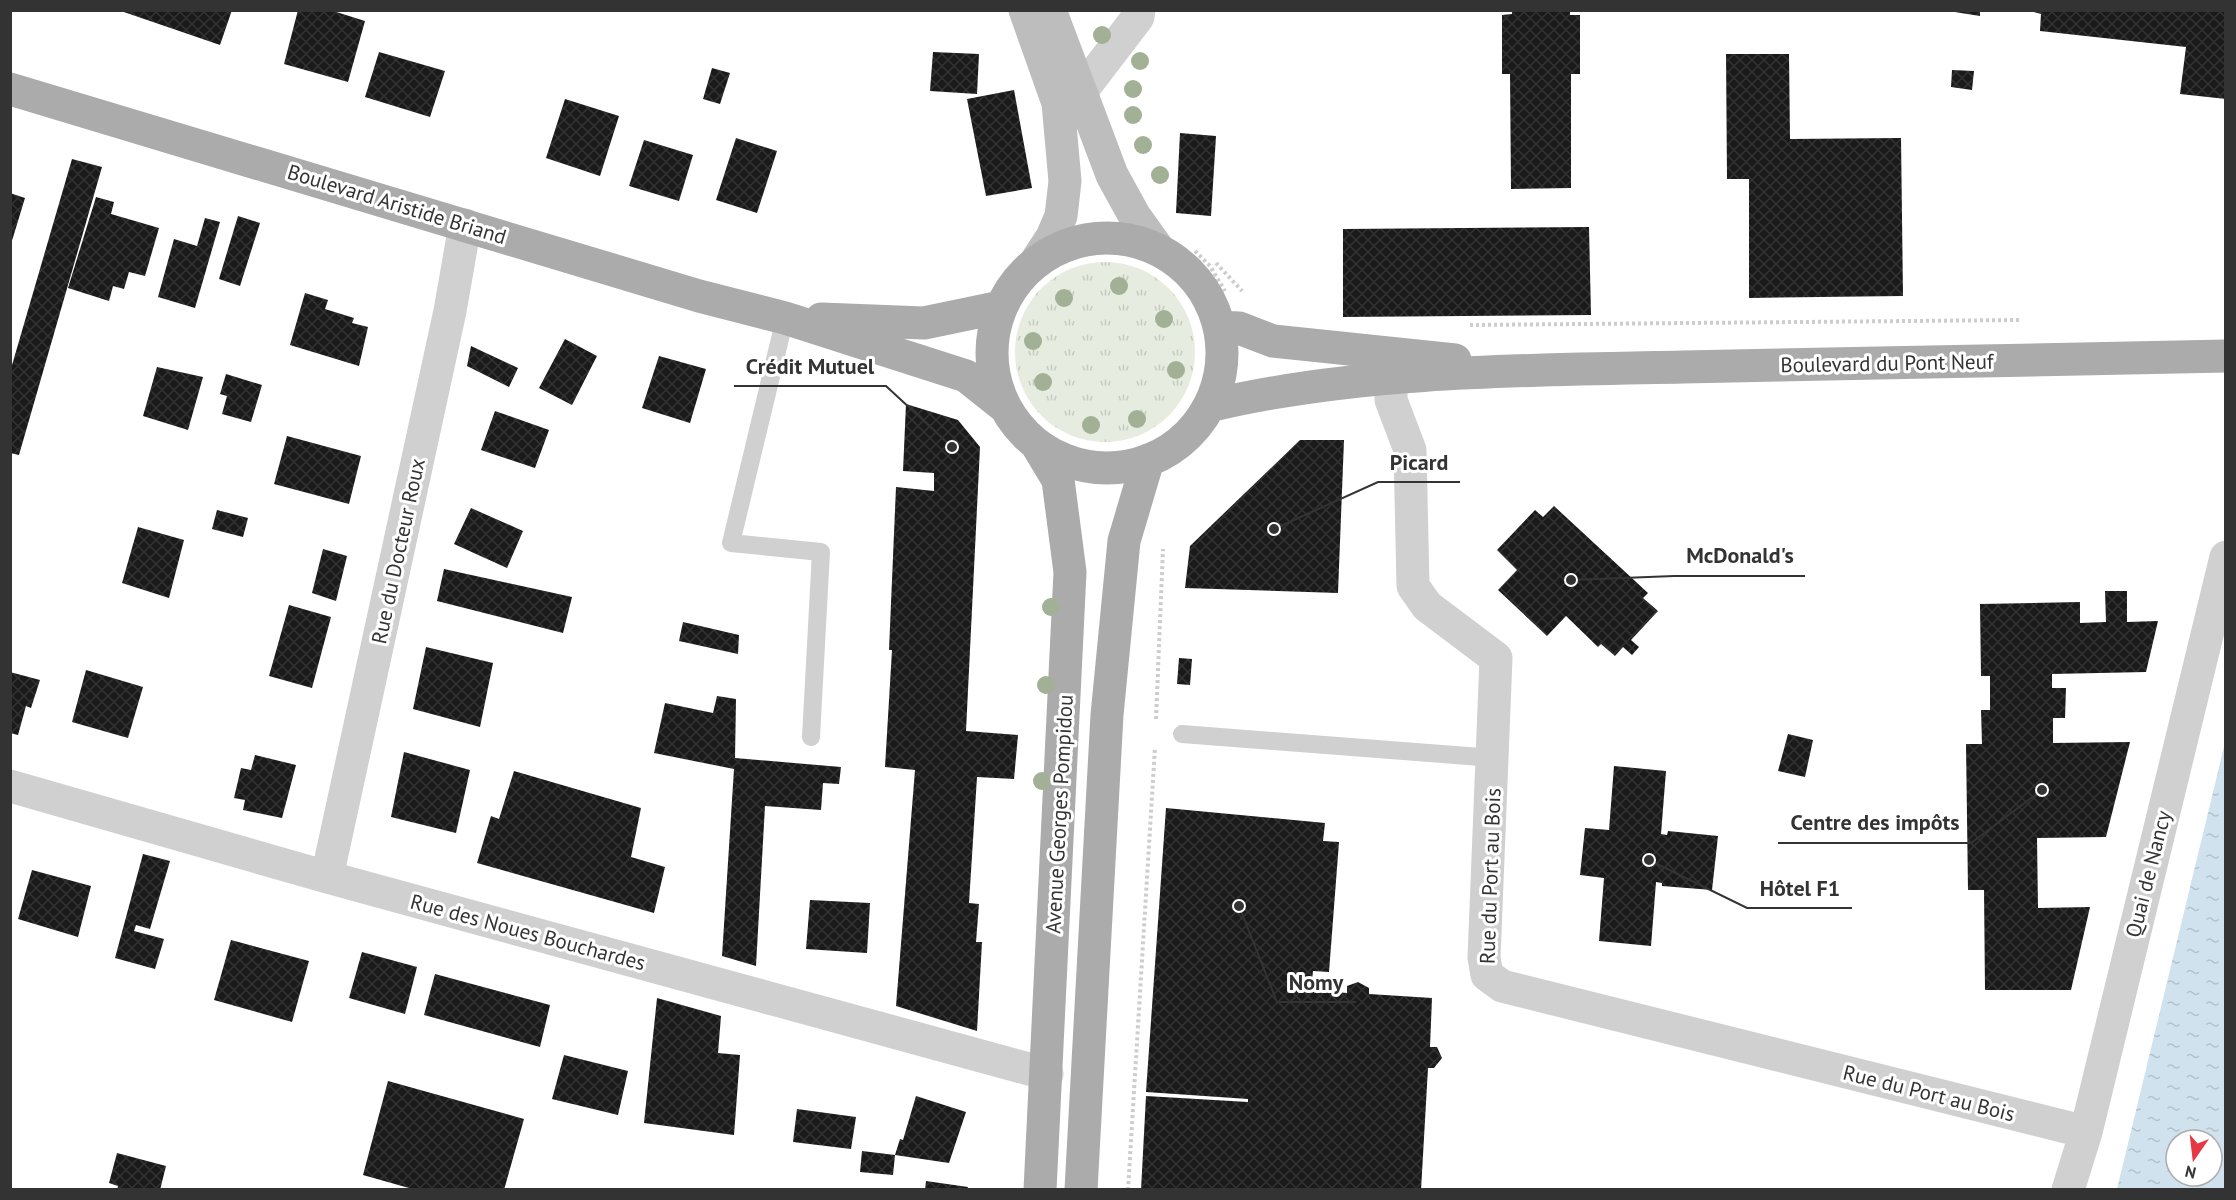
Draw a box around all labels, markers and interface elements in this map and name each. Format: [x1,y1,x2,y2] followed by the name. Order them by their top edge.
[284,158,510,250] street label: Boulevard Aristide Briand
[734,346,886,386] callout: Crédit Mutuel
[1780,348,1995,378] street label: Boulevard du Pont Neuf
[746,352,875,380] text: Crédit Mutuel
[1378,442,1460,482] callout: Picard
[1390,448,1448,476] text: Picard
[365,456,431,646] street label: Rue du Docteur Roux
[1674,536,1805,576] callout: McDonald's
[1686,541,1794,569] text: McDonald's
[1039,694,1079,934] street label: Avenue Georges Pompidou
[1473,787,1507,965] street label: Rue du Port au Bois
[1778,803,1971,843] callout: Centre des impôts
[2119,807,2177,940] street label: Quai de Nancy
[1791,808,1959,836] text: Centre des impôts
[1747,868,1852,908] callout: Hôtel F1
[1760,874,1840,902] text: Hôtel F1
[407,888,649,976] street label: Rue des Noues Bouchardes
[1277,962,1356,1002] callout: Nomy
[1289,968,1344,996] text: Nomy
[1840,1059,2018,1127] street label: Rue du Port au Bois
[2164,1128,2224,1188] north arrow
[2183,1162,2198,1184] text: N

